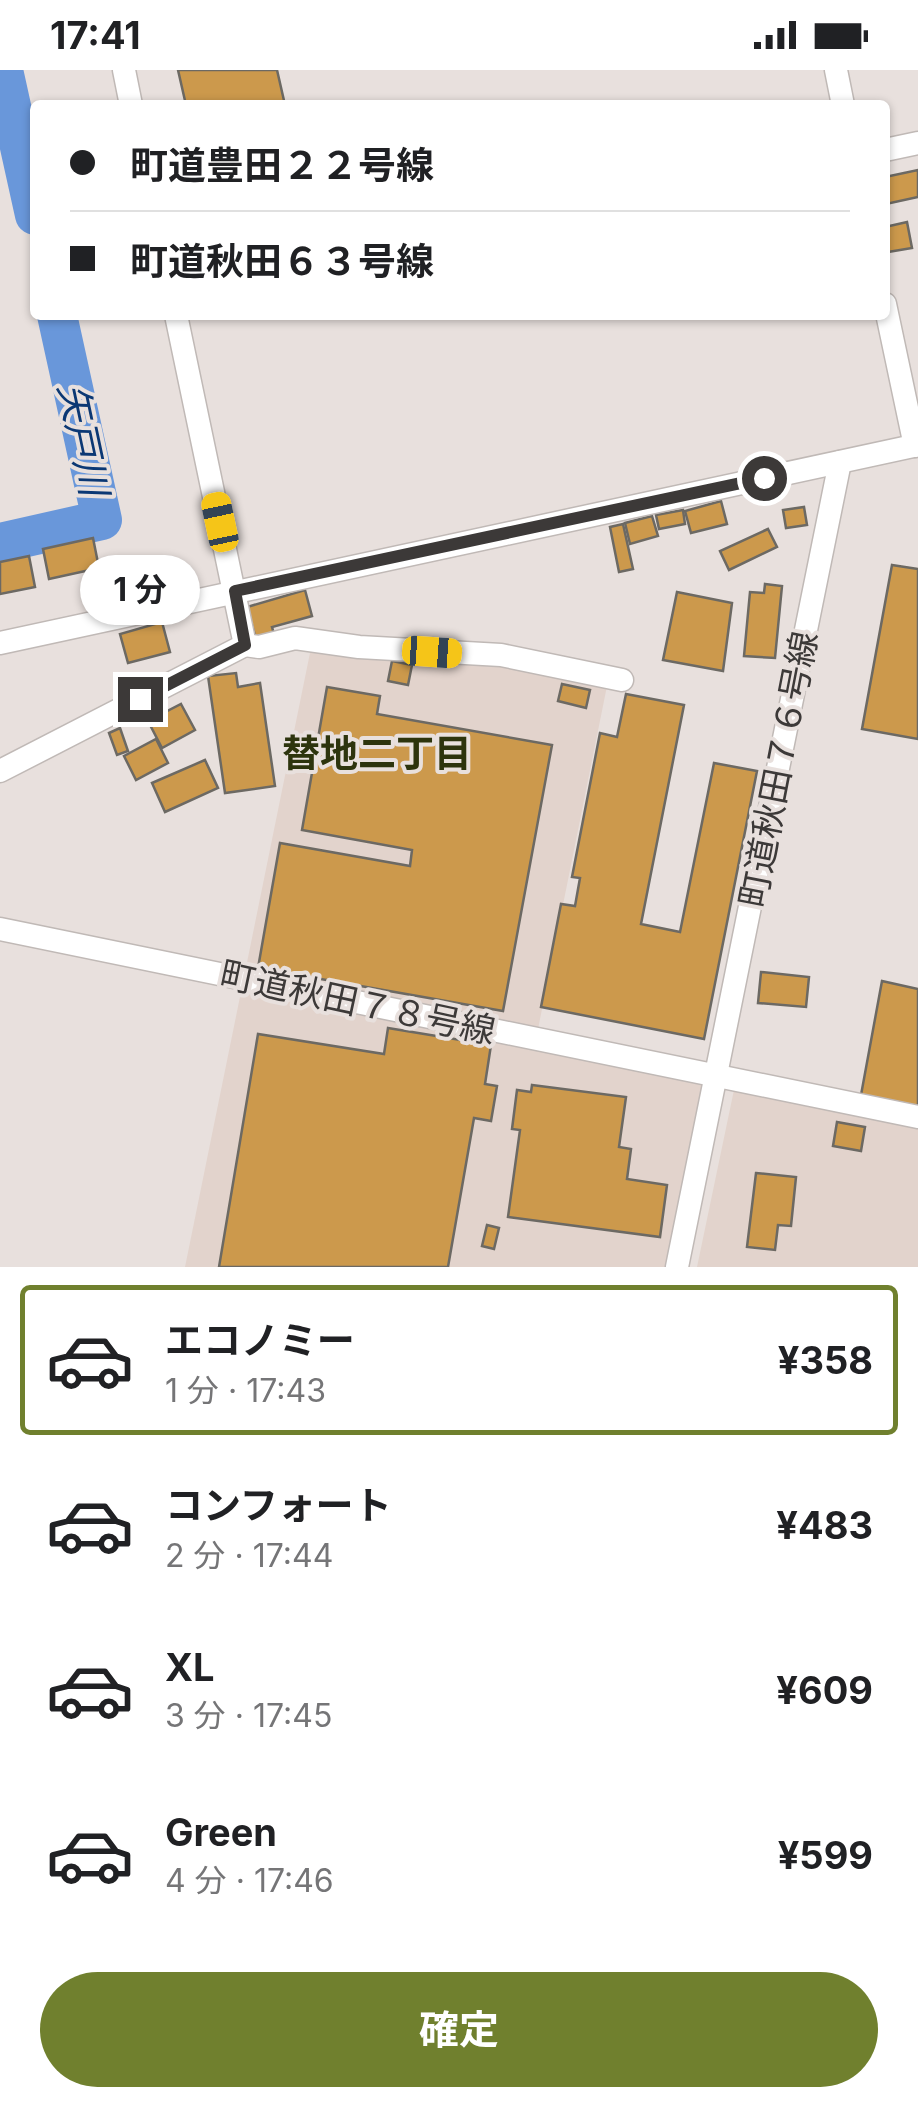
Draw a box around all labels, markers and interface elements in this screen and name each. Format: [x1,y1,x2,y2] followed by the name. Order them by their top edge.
[50,12,141,58] text: 17:41
[130,142,434,188] text: 町道豊田２２号線
[130,238,434,284] text: 町道秋田６３号線
[50,378,119,503] water label: 矢戸川
[742,456,787,501] route start
[199,490,241,554] car
[80,554,200,624] callout: 1 分
[113,570,167,609] text: 1 分
[731,628,825,910] street label: 町道秋田７６号線
[401,635,463,669] car
[118,677,163,722] route end
[282,730,472,776] district label: 替地二丁目
[217,952,499,1052] street label: 町道秋田７８号線
[45,1315,135,1405] icon: car
[165,1317,355,1363] text: エコノミー
[778,1337,873,1383] text: ¥358
[165,1371,326,1410] text: 1 分 · 17:43
[45,1480,135,1570] icon: car
[165,1482,392,1528] text: コンフォート
[776,1502,873,1548] text: ¥483
[165,1536,333,1575] text: 2 分 · 17:44
[165,1644,215,1690] text: XL
[45,1645,135,1735] icon: car
[776,1667,873,1713] text: ¥609
[165,1696,332,1735] text: 3 分 · 17:45
[165,1809,277,1855] text: Green
[45,1810,135,1900] icon: car
[778,1832,873,1878] text: ¥599
[165,1861,334,1900] text: 4 分 · 17:46
[40,1972,878,2087] button: 確定

